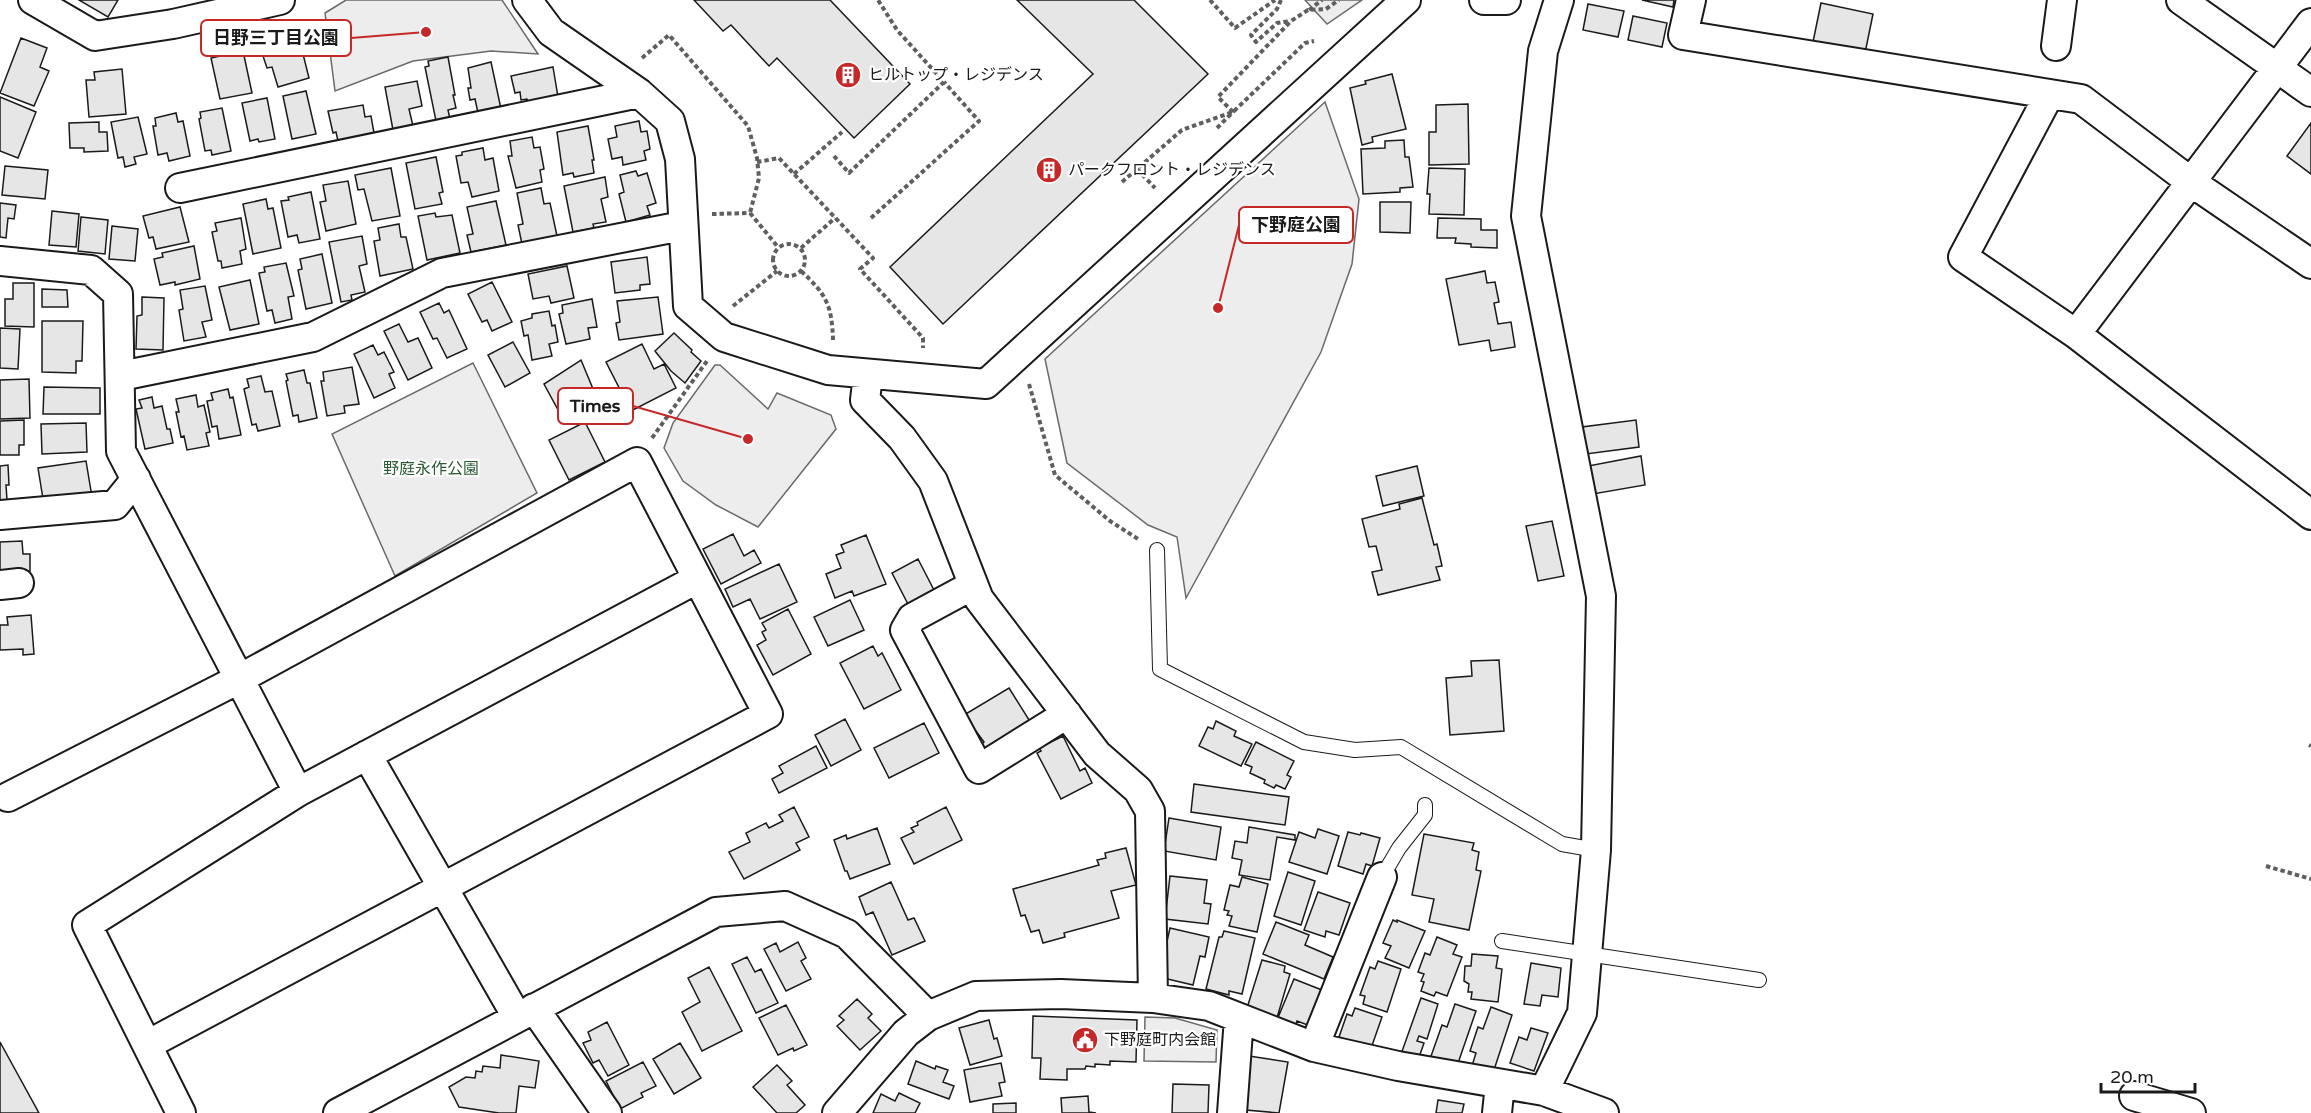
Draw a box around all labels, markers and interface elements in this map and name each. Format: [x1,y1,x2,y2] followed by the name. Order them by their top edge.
[201,20,351,56] callout: 日野三丁目公園
[213,27,339,49] text: 日野三丁目公園
[833,60,863,90] building icon: ヒルトップ・レジデンス
[868,65,1044,85] place label: ヒルトップ・レジデンス
[1034,155,1064,185] building icon: パークフロント・レジデンス
[1068,160,1276,180] place label: パークフロント・レジデンス
[1239,207,1353,243] callout: 下野庭公園
[1251,214,1341,236] text: 下野庭公園
[558,388,633,424] callout: Times
[569,395,621,417] text: Times
[383,459,479,479] park label: 野庭永作公園
[1070,1025,1100,1055] public building icon: 下野庭町内会館
[1104,1030,1216,1050] place label: 下野庭町内会館
[2101,1056,2196,1094] scale bar
[2110,1066,2154,1088] text: 20 m

